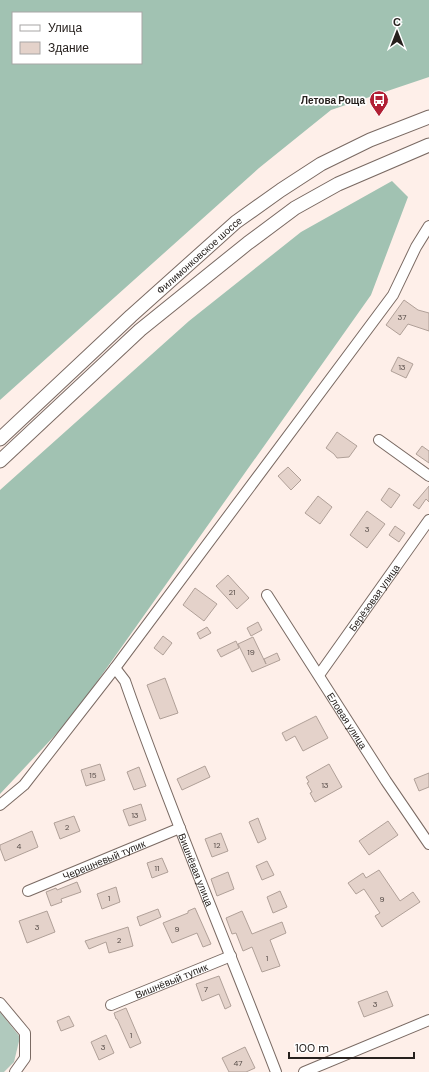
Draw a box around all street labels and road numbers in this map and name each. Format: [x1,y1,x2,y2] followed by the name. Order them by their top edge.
[154,213,245,297] street label: Филимонковское шоссе
[346,561,403,634] street label: Берёзовая улица
[324,690,370,752] street label: Еловая улица
[176,831,217,909] street label: Вишнёвая улица
[60,836,148,883] street label: Черешневый тупик
[133,960,210,1001] street label: Вишнёвый тупик

